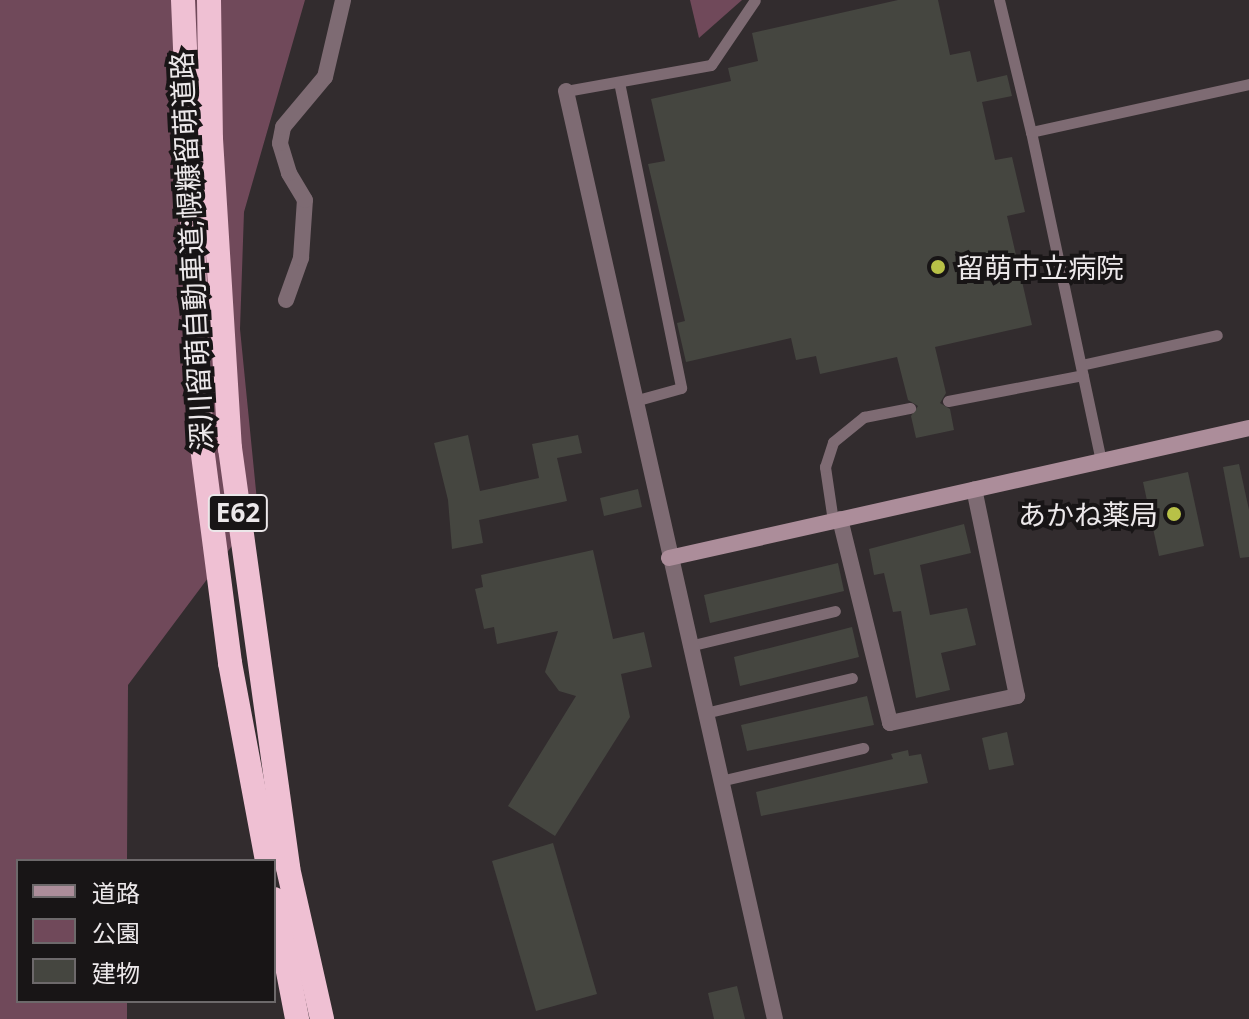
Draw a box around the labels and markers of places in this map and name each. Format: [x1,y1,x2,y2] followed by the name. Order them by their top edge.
[956,250,1124,284] place label: 留萌市立病院
[927,256,949,278] marker: 留萌市立病院
[1018,497,1158,531] place label: あかね薬局
[1165,505,1183,523] marker: あかね薬局

